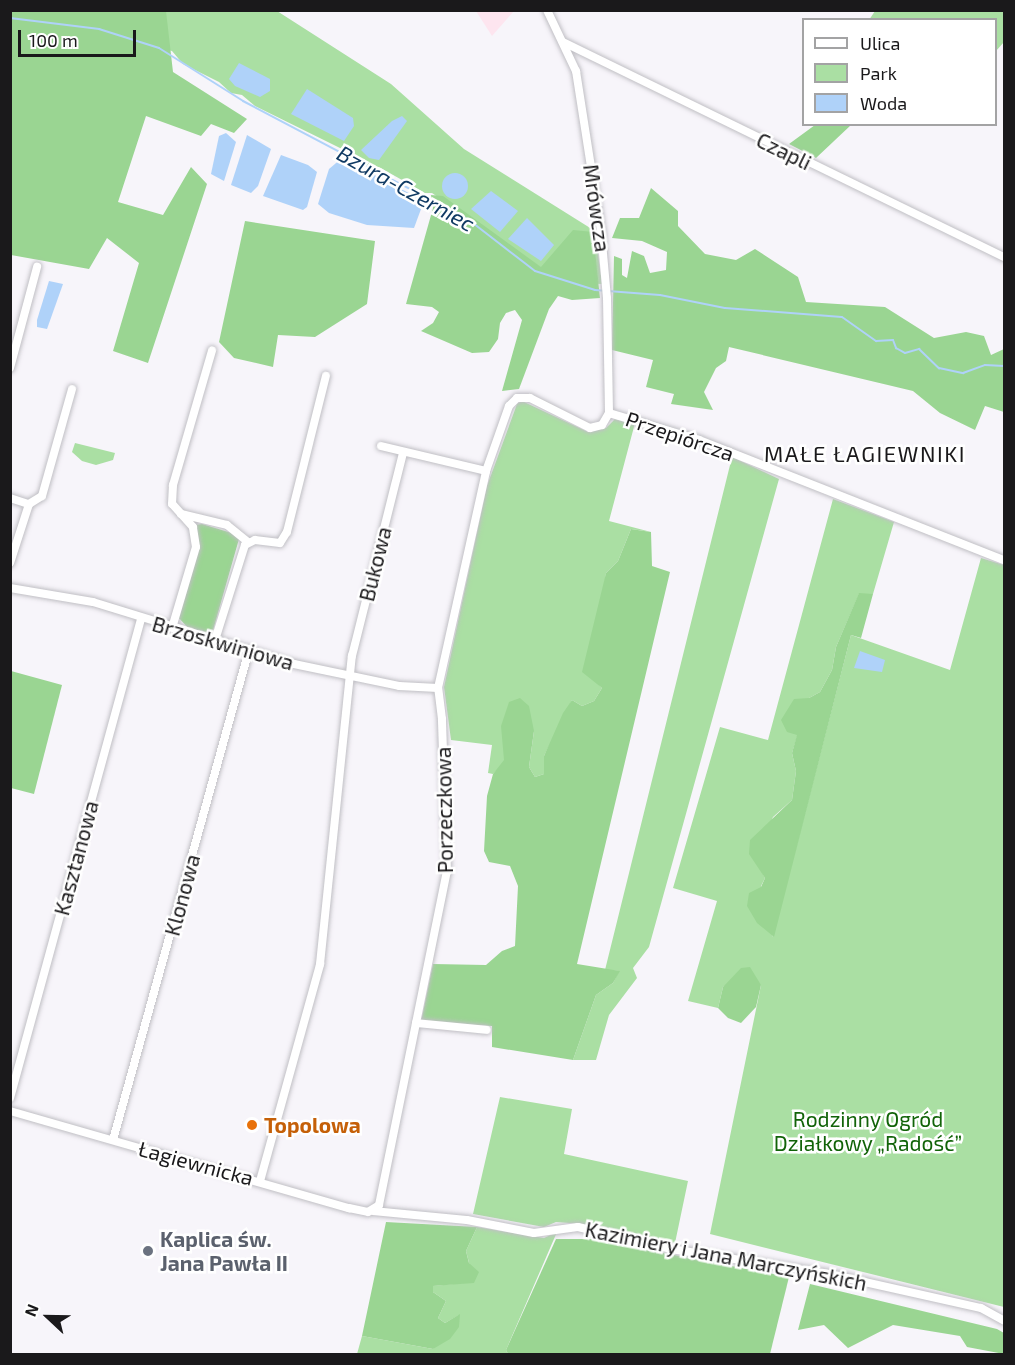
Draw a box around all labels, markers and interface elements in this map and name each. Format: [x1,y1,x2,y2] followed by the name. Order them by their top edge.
[21,18,140,56] scale bar
[802,18,997,126] legend
[29,29,78,51] text: 100 m
[860,32,900,54] text: Ulica
[860,62,897,84] text: Park
[860,92,907,114] text: Woda
[752,127,816,175] street label: Czapli
[333,139,479,237] water label: Bzura-Czerniec
[578,163,616,253] street label: Mrówcza
[623,406,737,466] street label: Przepiórcza
[764,441,966,467] district label: MAŁE ŁAGIEWNIKI
[354,524,396,604] street label: Bukowa
[149,611,297,675] street label: Brzoskwiniowa
[430,747,458,873] street label: Porzeczkowa
[49,798,103,918] street label: Kasztanowa
[159,851,205,939] street label: Klonowa
[774,1106,962,1156] park label: Rodzinny Ogród Działkowy „Radość”
[264,1112,361,1138] place label: Topolowa
[245,1118,259,1132] marker: Topolowa
[136,1136,256,1190] street label: Łagiewnicka
[583,1216,869,1296] street label: Kazimiery i Jana Marczyńskich
[160,1226,288,1276] place label: Kaplica św. Jana Pawła II
[141,1244,155,1258] marker: Kaplica św. Jana Pawła II
[18,1287,78,1347] north arrow
[20,1301,42,1319] text: N

